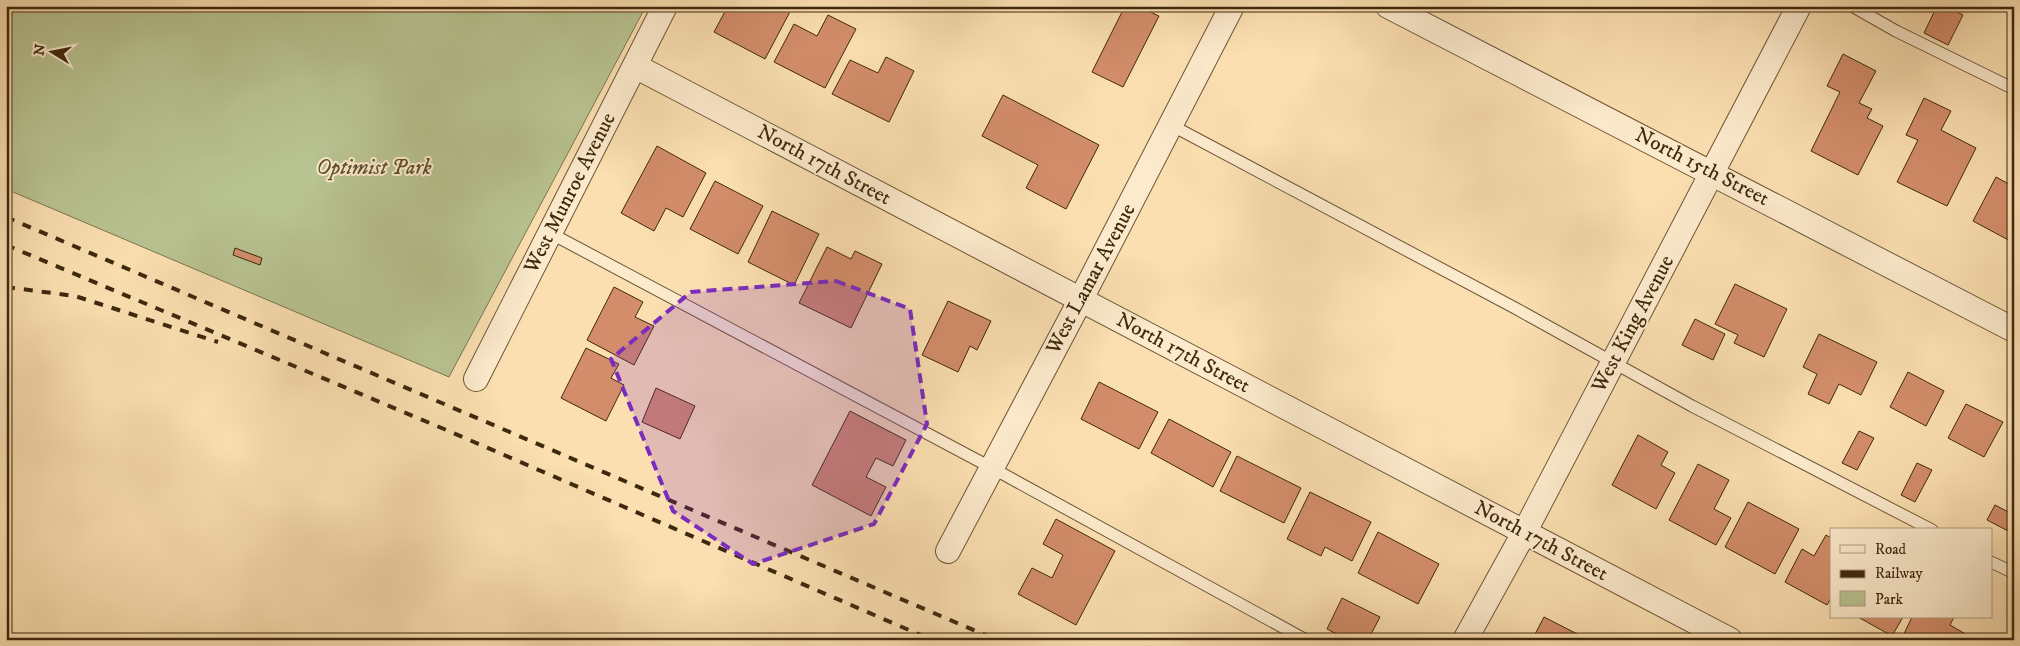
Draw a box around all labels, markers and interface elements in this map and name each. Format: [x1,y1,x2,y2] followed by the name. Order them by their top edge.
[28,28,78,78] north arrow
[30,42,50,57] text: N
[518,108,622,279] street label: West Munroe Avenue
[753,119,896,211] street label: North 17th Street
[1631,122,1774,212] street label: North 15th Street
[317,155,432,181] park label: Optimist Park
[1040,199,1142,360] street label: West Lamar Avenue
[1585,251,1680,398] street label: West King Avenue
[1112,307,1255,399] street label: North 17th Street
[1470,495,1613,587] street label: North 17th Street
[1830,528,1992,618] legend
[1875,540,1907,559] text: Road
[1875,564,1923,583] text: Railway
[1875,590,1904,609] text: Park

